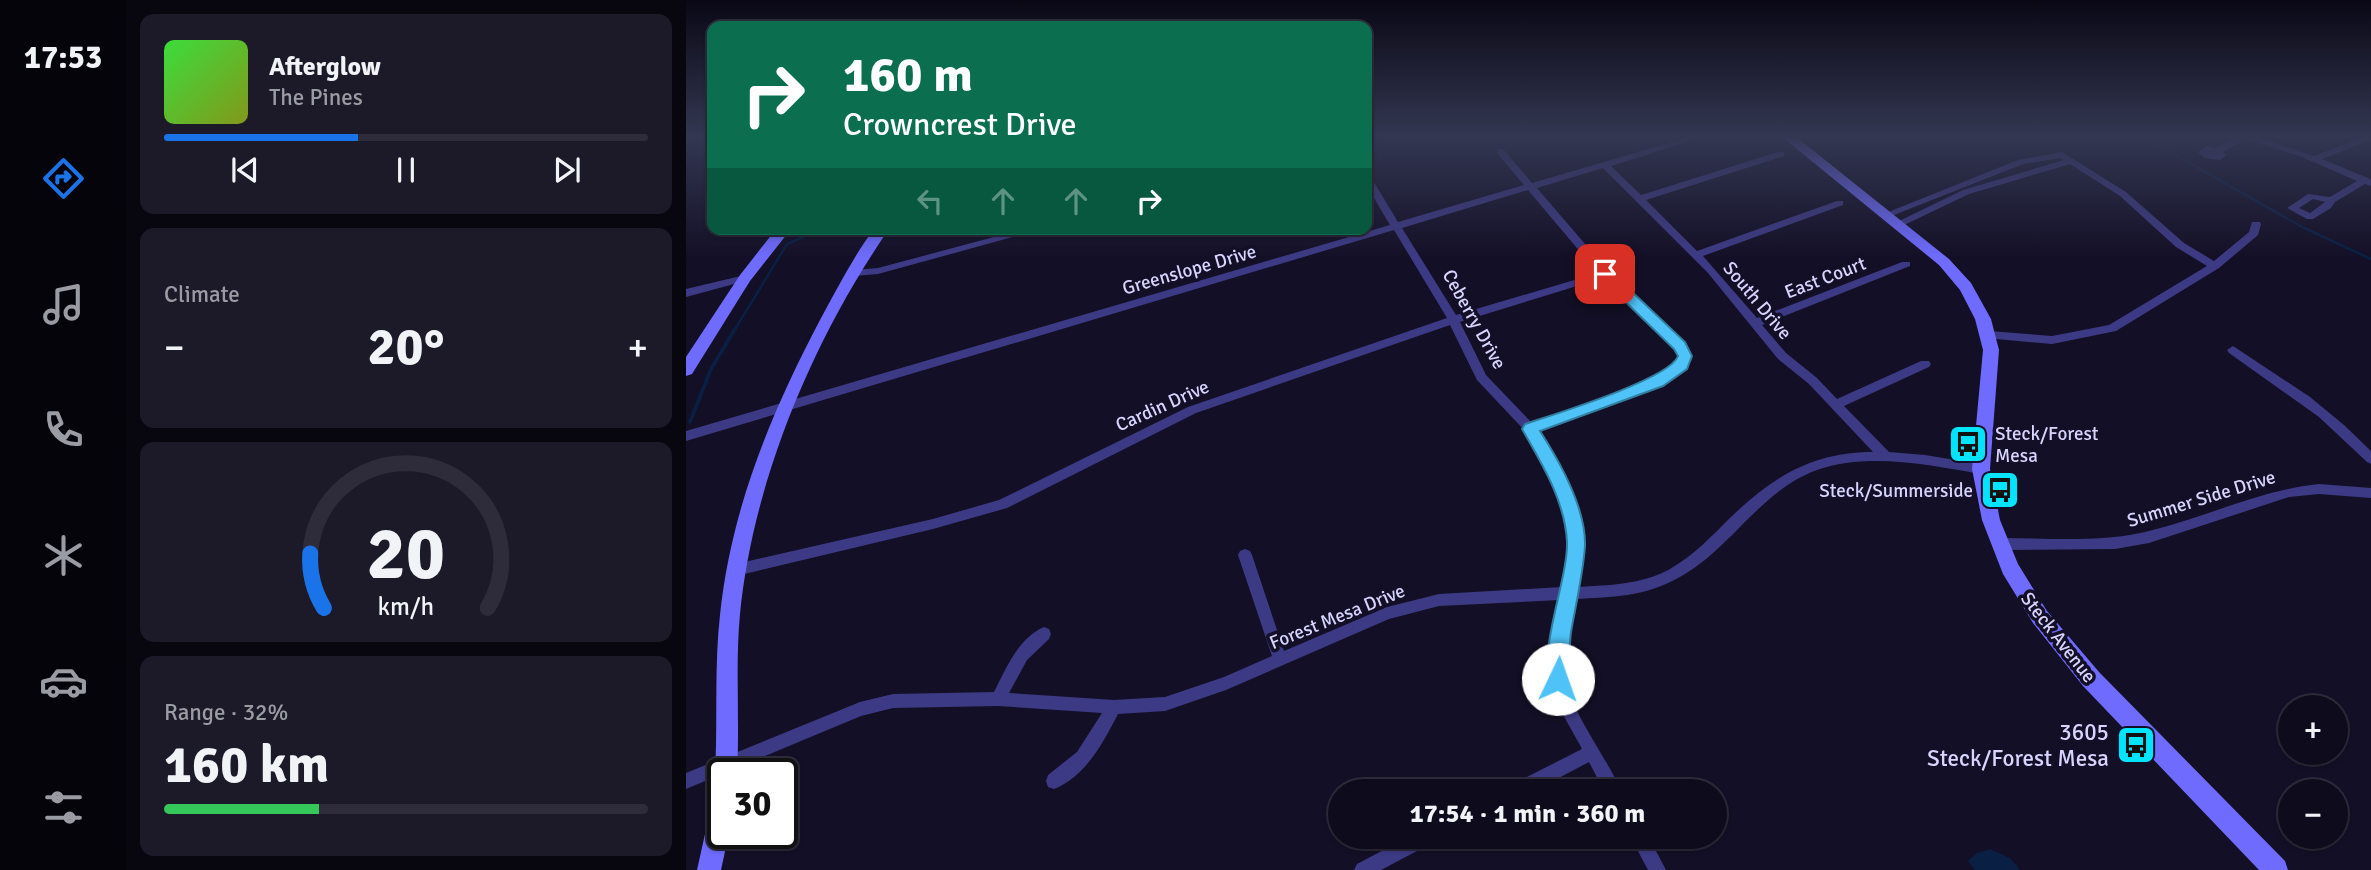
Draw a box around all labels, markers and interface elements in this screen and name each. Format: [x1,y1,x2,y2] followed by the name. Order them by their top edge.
[24,38,102,77] text: 17:53
[843,45,973,105] text: 160 m
[728,49,819,140] icon: right
[269,51,381,83] text: Afterglow
[269,83,363,112] text: The Pines
[843,105,1077,144] text: Crowncrest Drive
[226,151,264,189] icon: previous
[387,151,425,189] icon: pause
[548,151,586,189] icon: next
[39,154,88,203] icon: directions
[911,182,949,220] icon: left
[984,182,1022,220] icon: ahead
[1057,182,1095,220] icon: ahead
[1130,182,1168,220] icon: right
[1120,239,1259,301] street label: Greenslope Drive
[1575,244,1635,304] pin
[1781,251,1870,304] street label: East Court
[1586,255,1624,293] icon: arrive
[1718,257,1797,345] street label: South Drive
[1437,265,1511,374] street label: Ceberry Drive
[39,280,88,329] icon: music
[164,280,240,309] text: Climate
[368,315,444,379] text: 20°
[164,324,185,371] text: −
[627,324,648,371] text: +
[1112,375,1213,437] street label: Cardin Drive
[39,405,88,454] icon: phone
[1995,422,2099,468] place label: Steck/Forest Mesa
[1947,423,1989,465] bus stop icon: Steck/Forest Mesa
[2124,465,2278,533] street label: Summer Side Drive
[1979,469,2021,511] bus stop icon: Steck/Summerside
[1819,479,1973,503] place label: Steck/Summerside
[367,510,445,599] text: 20
[39,531,88,580] icon: climate
[1266,579,1409,655] street label: Forest Mesa Drive
[2015,587,2101,688] street label: Steck Avenue
[378,591,434,622] text: km/h
[1521,642,1595,716] position arrow
[39,657,88,706] icon: car
[2278,695,2348,849] map controls
[2278,695,2348,765] button: +
[164,698,288,727] text: Range · 32%
[1927,718,2109,773] place label: 3605 Steck/Forest Mesa
[2115,724,2157,766] bus stop icon: 3605 Steck/Forest Mesa
[164,733,329,797] text: 160 km
[707,758,798,849] speed limit sign: 30
[2278,779,2348,849] button: −
[39,783,88,832] icon: filters
[1410,798,1645,830] text: 17:54 · 1 min · 360 m

